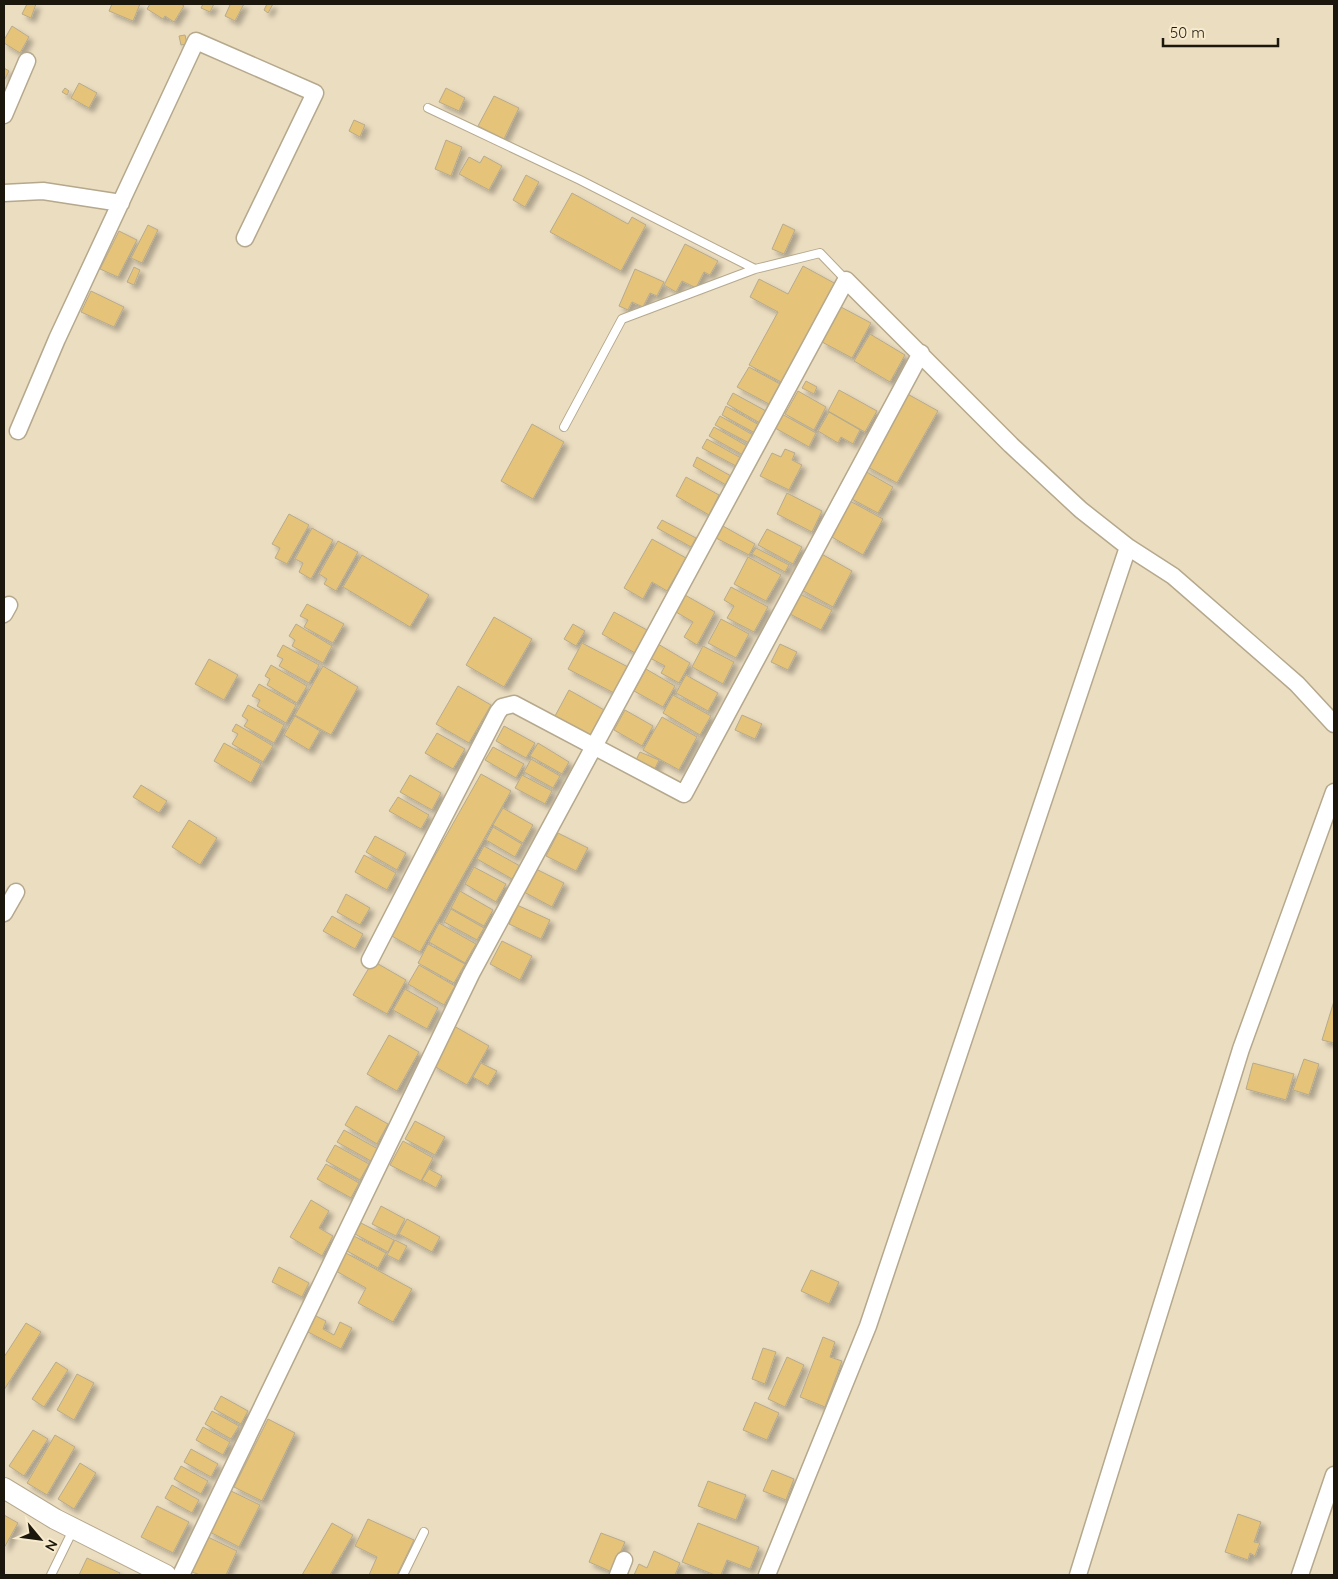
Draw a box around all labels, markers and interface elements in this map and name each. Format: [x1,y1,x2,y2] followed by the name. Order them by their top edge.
[1163,15,1278,47] scale bar
[1170,23,1205,42] text: 50 m
[15,1514,65,1564] north arrow
[41,1536,62,1554] text: N

